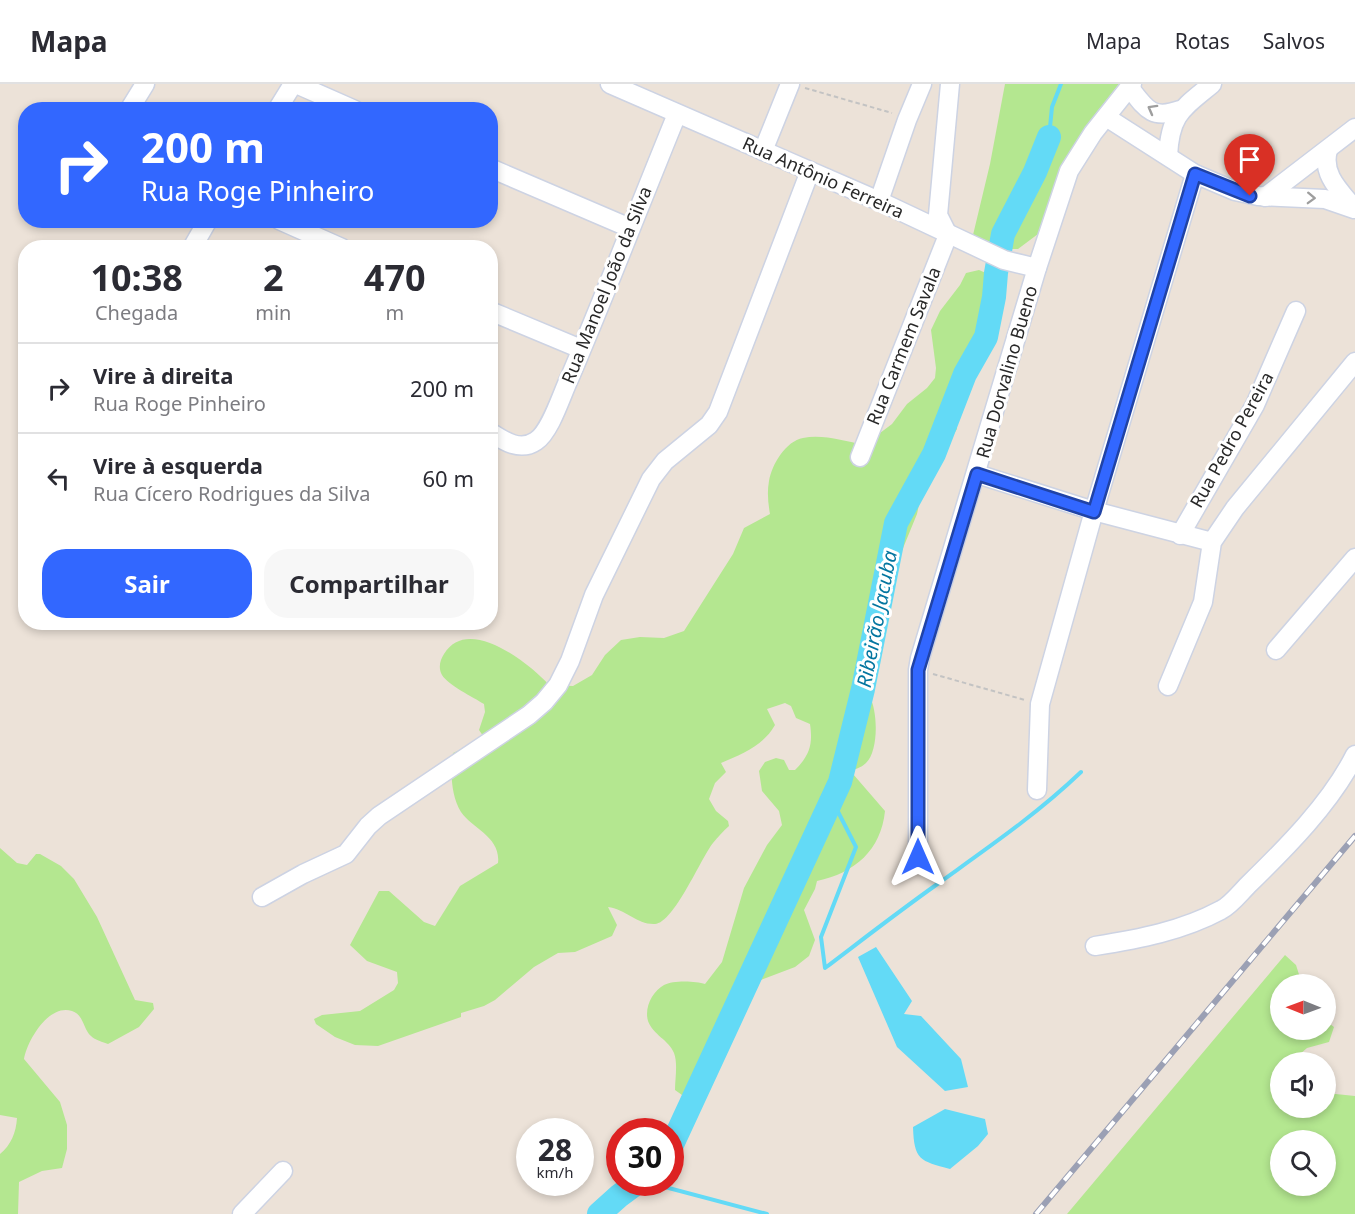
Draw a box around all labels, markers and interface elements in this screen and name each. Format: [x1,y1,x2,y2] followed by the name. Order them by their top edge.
[30,22,108,60] text: Mapa
[1086,27,1142,55] text: Mapa
[1175,27,1230,55] text: Rotas
[1263,27,1325,55] text: Salvos
[1147,105,1158,116] one-way arrow
[141,118,265,175] text: 200 m
[42,126,120,204] icon: right
[739,131,908,224] street label: Rua Antônio Ferreira
[1224,134,1275,196] pin
[1233,143,1266,176] icon: arrive
[141,172,374,209] text: Rua Roge Pinheiro
[555,182,657,387] street label: Rua Manoel João da Silva
[1306,192,1315,205] one-way arrow
[90,253,183,302] text: 10:38
[263,253,284,302] text: 2
[364,253,426,302] text: 470
[860,263,946,428] street label: Rua Carmem Savala
[970,282,1042,461] street label: Rua Dorvalino Bueno
[95,299,178,326] text: Chegada
[255,299,291,326] text: min
[385,299,404,326] text: m
[93,360,233,390] text: Vire à direita
[1184,367,1278,512] street label: Rua Pedro Pereira
[42,372,75,405] icon: right
[410,373,474,403] text: 200 m
[93,390,266,417] text: Rua Roge Pinheiro
[93,450,263,480] text: Vire à esquerda
[42,462,75,495] icon: left
[423,463,474,493] text: 60 m
[93,480,370,507] text: Rua Cícero Rodrigues da Silva
[850,548,903,690] water label: Ribeirão Jacuba
[42,549,252,618] button: Sair
[264,549,474,618] button: Compartilhar
[886,825,950,889] position arrow
[1270,974,1336,1040] north arrow
[1270,974,1336,1196] map controls
[1270,1052,1336,1118] button: sound
[606,1118,684,1196] speed limit sign: 30
[538,1129,572,1170] text: 28
[1270,1130,1336,1196] button: search
[537,1162,573,1182] text: km/h

